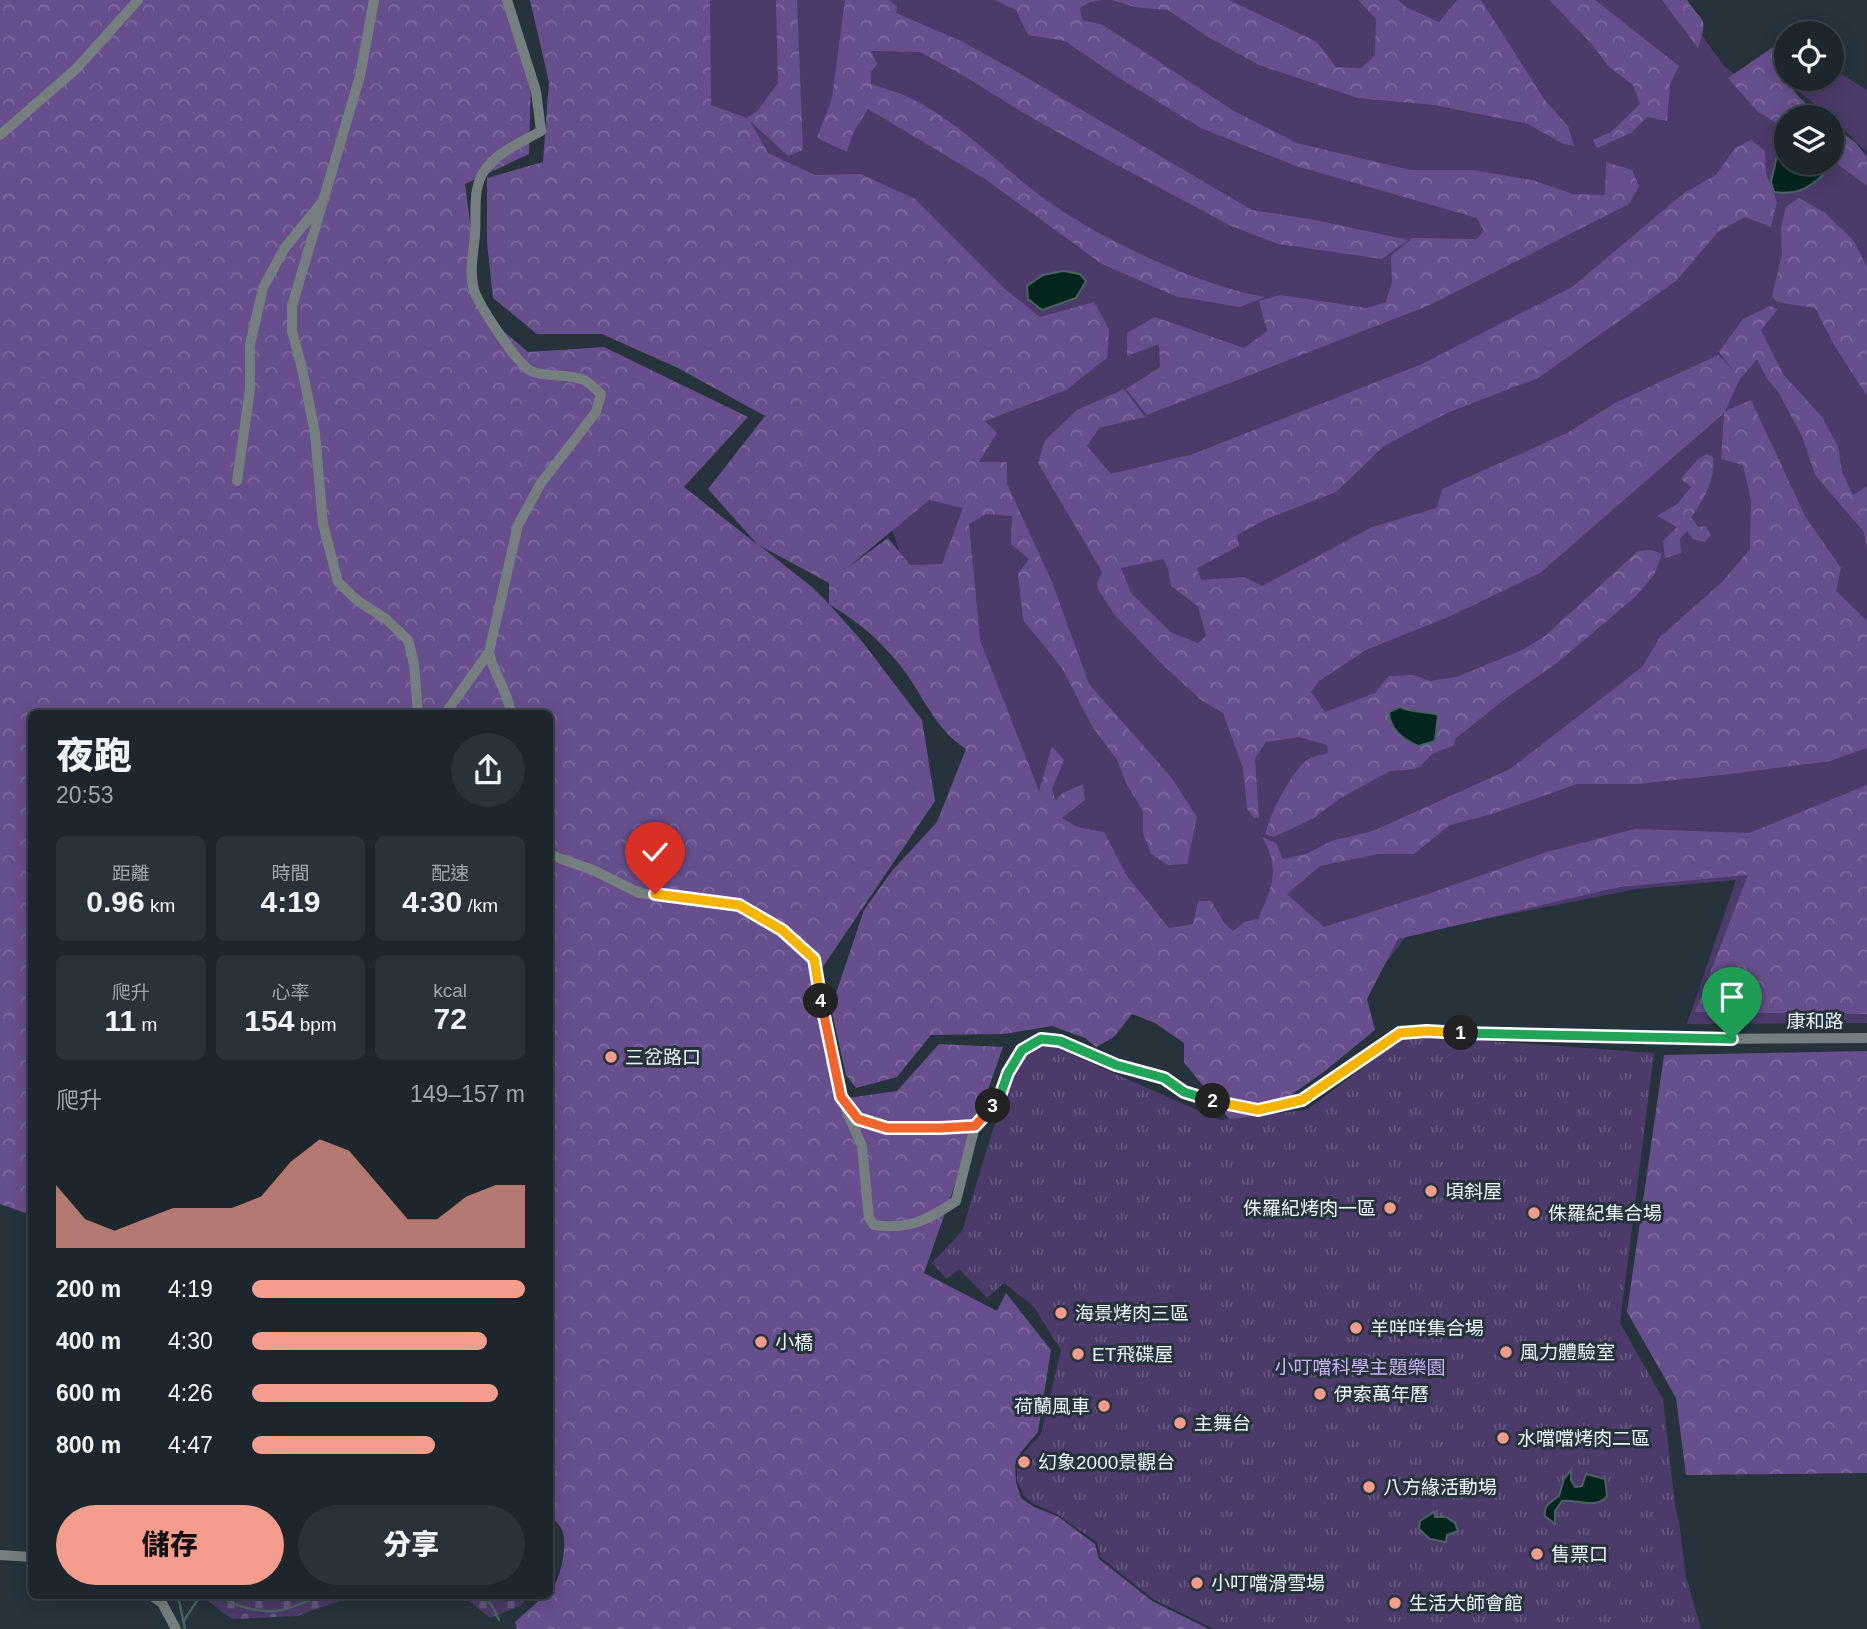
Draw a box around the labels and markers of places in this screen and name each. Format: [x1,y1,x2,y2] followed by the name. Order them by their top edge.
[625,822,685,894] pin
[1702,967,1762,1039] pin
[804,984,838,1018] pin: 4
[1444,1016,1478,1050] pin: 1
[625,1047,701,1068] place label: 三岔路口
[603,1049,619,1065] marker: 三岔路口
[1196,1084,1230,1118] pin: 2
[976,1088,1010,1124] pin: 3
[1445,1181,1502,1202] place label: 頃斜屋
[1423,1183,1439,1199] marker: 頃斜屋
[1243,1198,1376,1219] place label: 侏羅紀烤肉一區
[1382,1200,1398,1216] marker: 侏羅紀烤肉一區
[1548,1203,1662,1224] place label: 侏羅紀集合場
[1526,1205,1542,1221] marker: 侏羅紀集合場
[1075,1303,1189,1324] place label: 海景烤肉三區
[1053,1305,1069,1321] marker: 海景烤肉三區
[1370,1318,1484,1339] place label: 羊咩咩集合場
[1348,1320,1364,1336] marker: 羊咩咩集合場
[775,1332,813,1353] place label: 小橋
[753,1334,769,1350] marker: 小橋
[1520,1342,1615,1363] place label: 風力體驗室
[1092,1344,1173,1365] place label: ET飛碟屋
[1498,1344,1514,1360] marker: 風力體驗室
[1070,1346,1086,1362] marker: ET飛碟屋
[1334,1384,1429,1405] place label: 伊索萬年曆
[1312,1386,1328,1402] marker: 伊索萬年曆
[1014,1396,1090,1417] place label: 荷蘭風車
[1096,1398,1112,1414] marker: 荷蘭風車
[1194,1413,1251,1434] place label: 主舞台
[1172,1415,1188,1431] marker: 主舞台
[1517,1428,1650,1449] place label: 水噹噹烤肉二區
[1495,1430,1511,1446] marker: 水噹噹烤肉二區
[1038,1452,1175,1473] place label: 幻象2000景觀台
[1016,1454,1032,1470] marker: 幻象2000景觀台
[1383,1477,1497,1498] place label: 八方緣活動場
[1361,1479,1377,1495] marker: 八方緣活動場
[1551,1544,1608,1565] place label: 售票口
[1529,1546,1545,1562] marker: 售票口
[1211,1573,1325,1594] place label: 小叮噹滑雪場
[1189,1575,1205,1591] marker: 小叮噹滑雪場
[1409,1593,1523,1614] place label: 生活大師會館
[1387,1595,1403,1611] marker: 生活大師會館

